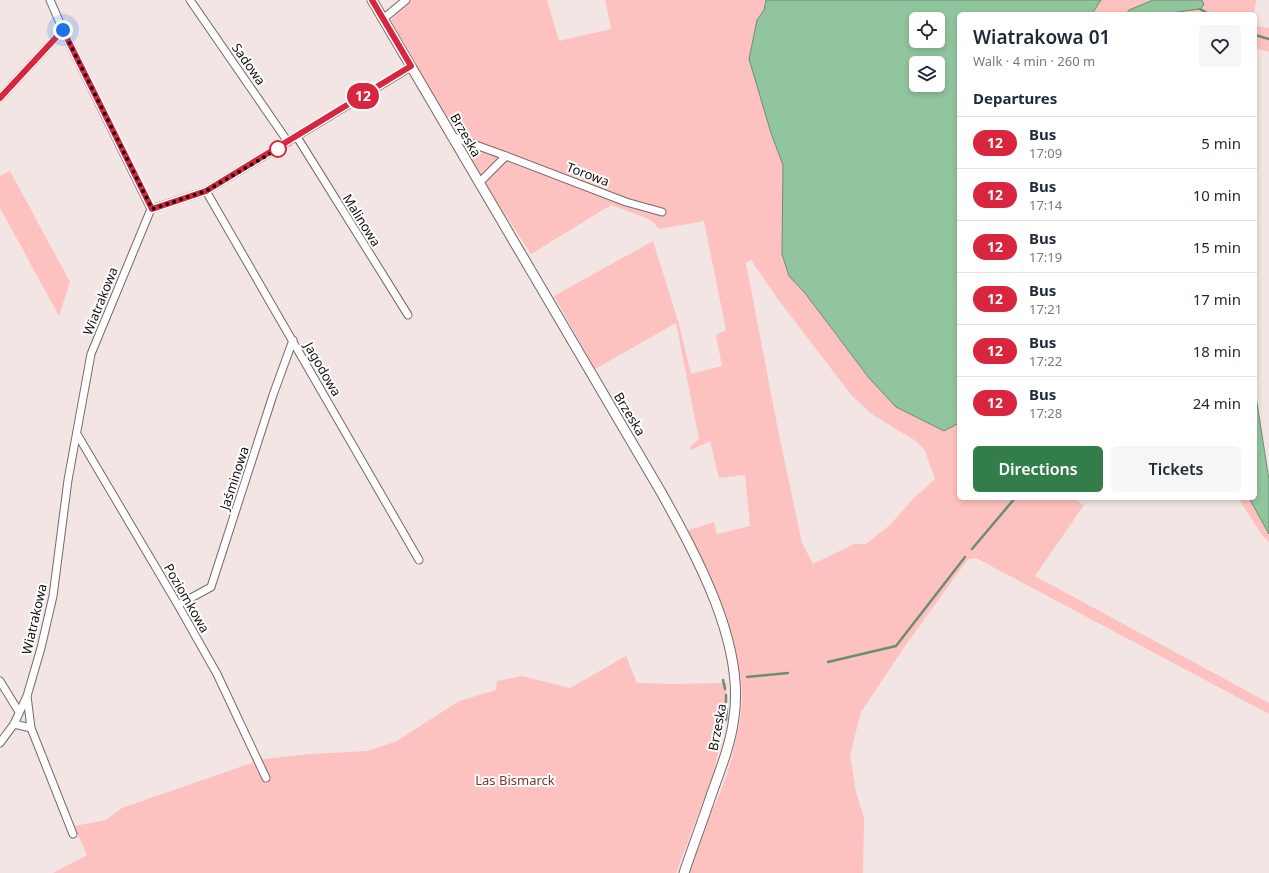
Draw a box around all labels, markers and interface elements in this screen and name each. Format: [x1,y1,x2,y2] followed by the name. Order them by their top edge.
[909,12,945,92] map controls
[909,12,945,48] button: locate
[53,20,73,40] your location
[973,24,1110,50] text: Wiatrakowa 01
[1199,25,1241,67] button: heart
[228,39,270,89] street label: Sadowa
[973,52,1095,70] text: Walk · 4 min · 260 m
[909,56,945,92] button: layers
[345,83,381,109] line badge: 12
[355,86,371,105] text: 12
[973,88,1057,108] text: Departures
[446,110,486,160] street label: Brzeska
[1029,124,1056,144] text: Bus
[987,133,1003,152] text: 12
[1201,133,1241,153] text: 5 min
[269,140,287,158] unlabelled marker
[1029,144,1062,162] text: 17:09
[564,158,612,190] street label: Torowa
[1029,176,1056,196] text: Bus
[987,185,1003,204] text: 12
[1193,185,1241,205] text: 10 min
[339,190,385,250] street label: Malinowa
[1029,196,1062,214] text: 17:14
[1029,228,1056,248] text: Bus
[987,237,1003,256] text: 12
[1193,237,1241,257] text: 15 min
[1029,248,1062,266] text: 17:19
[78,264,122,338] street label: Wiatrakowa
[1029,280,1056,300] text: Bus
[987,289,1003,308] text: 12
[1193,289,1241,309] text: 17 min
[1029,300,1062,318] text: 17:21
[1029,332,1056,352] text: Bus
[299,337,346,399] street label: Jagodowa
[987,341,1003,360] text: 12
[1193,341,1241,361] text: 18 min
[1029,352,1062,370] text: 17:22
[1029,384,1056,404] text: Bus
[610,389,650,439] street label: Brzeska
[987,393,1003,412] text: 12
[1193,393,1241,413] text: 24 min
[1029,404,1062,422] text: 17:28
[215,444,253,514] street label: Jaśminowa
[973,446,1103,492] button: Directions
[1111,446,1241,492] button: Tickets
[160,560,214,636] street label: Poziomkowa
[17,582,51,656] street label: Wiatrakowa
[704,702,730,752] street label: Brzeska
[475,771,555,789] park label: Las Bismarck

